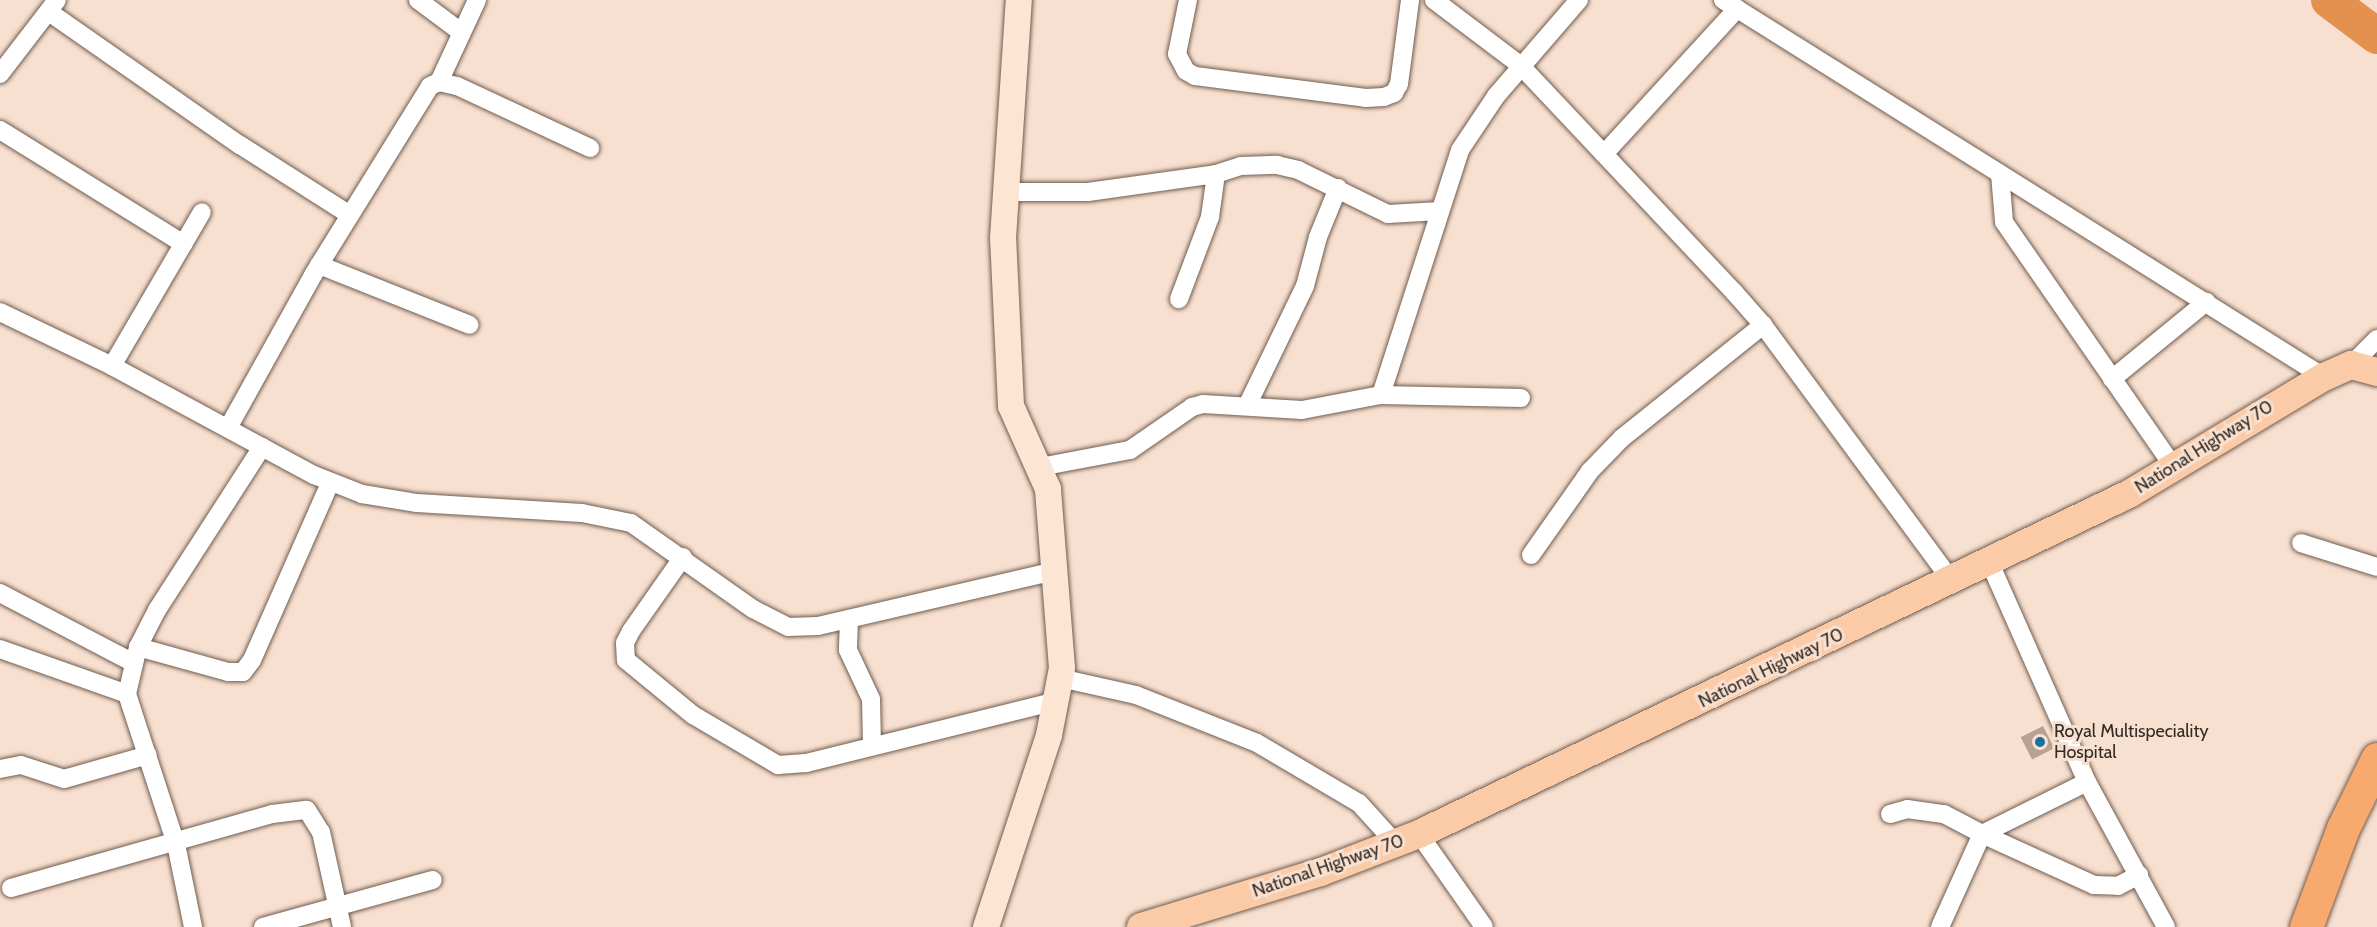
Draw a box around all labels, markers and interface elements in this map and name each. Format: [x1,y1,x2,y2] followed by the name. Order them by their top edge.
[2131,396,2277,498] street label: National Highway 70
[1695,624,1847,712] street label: National Highway 70
[2054,721,2209,764] place label: Royal Multispeciality Hospital
[2031,733,2049,751] marker: Royal Multispeciality Hospital
[1250,830,1406,902] street label: National Highway 70

